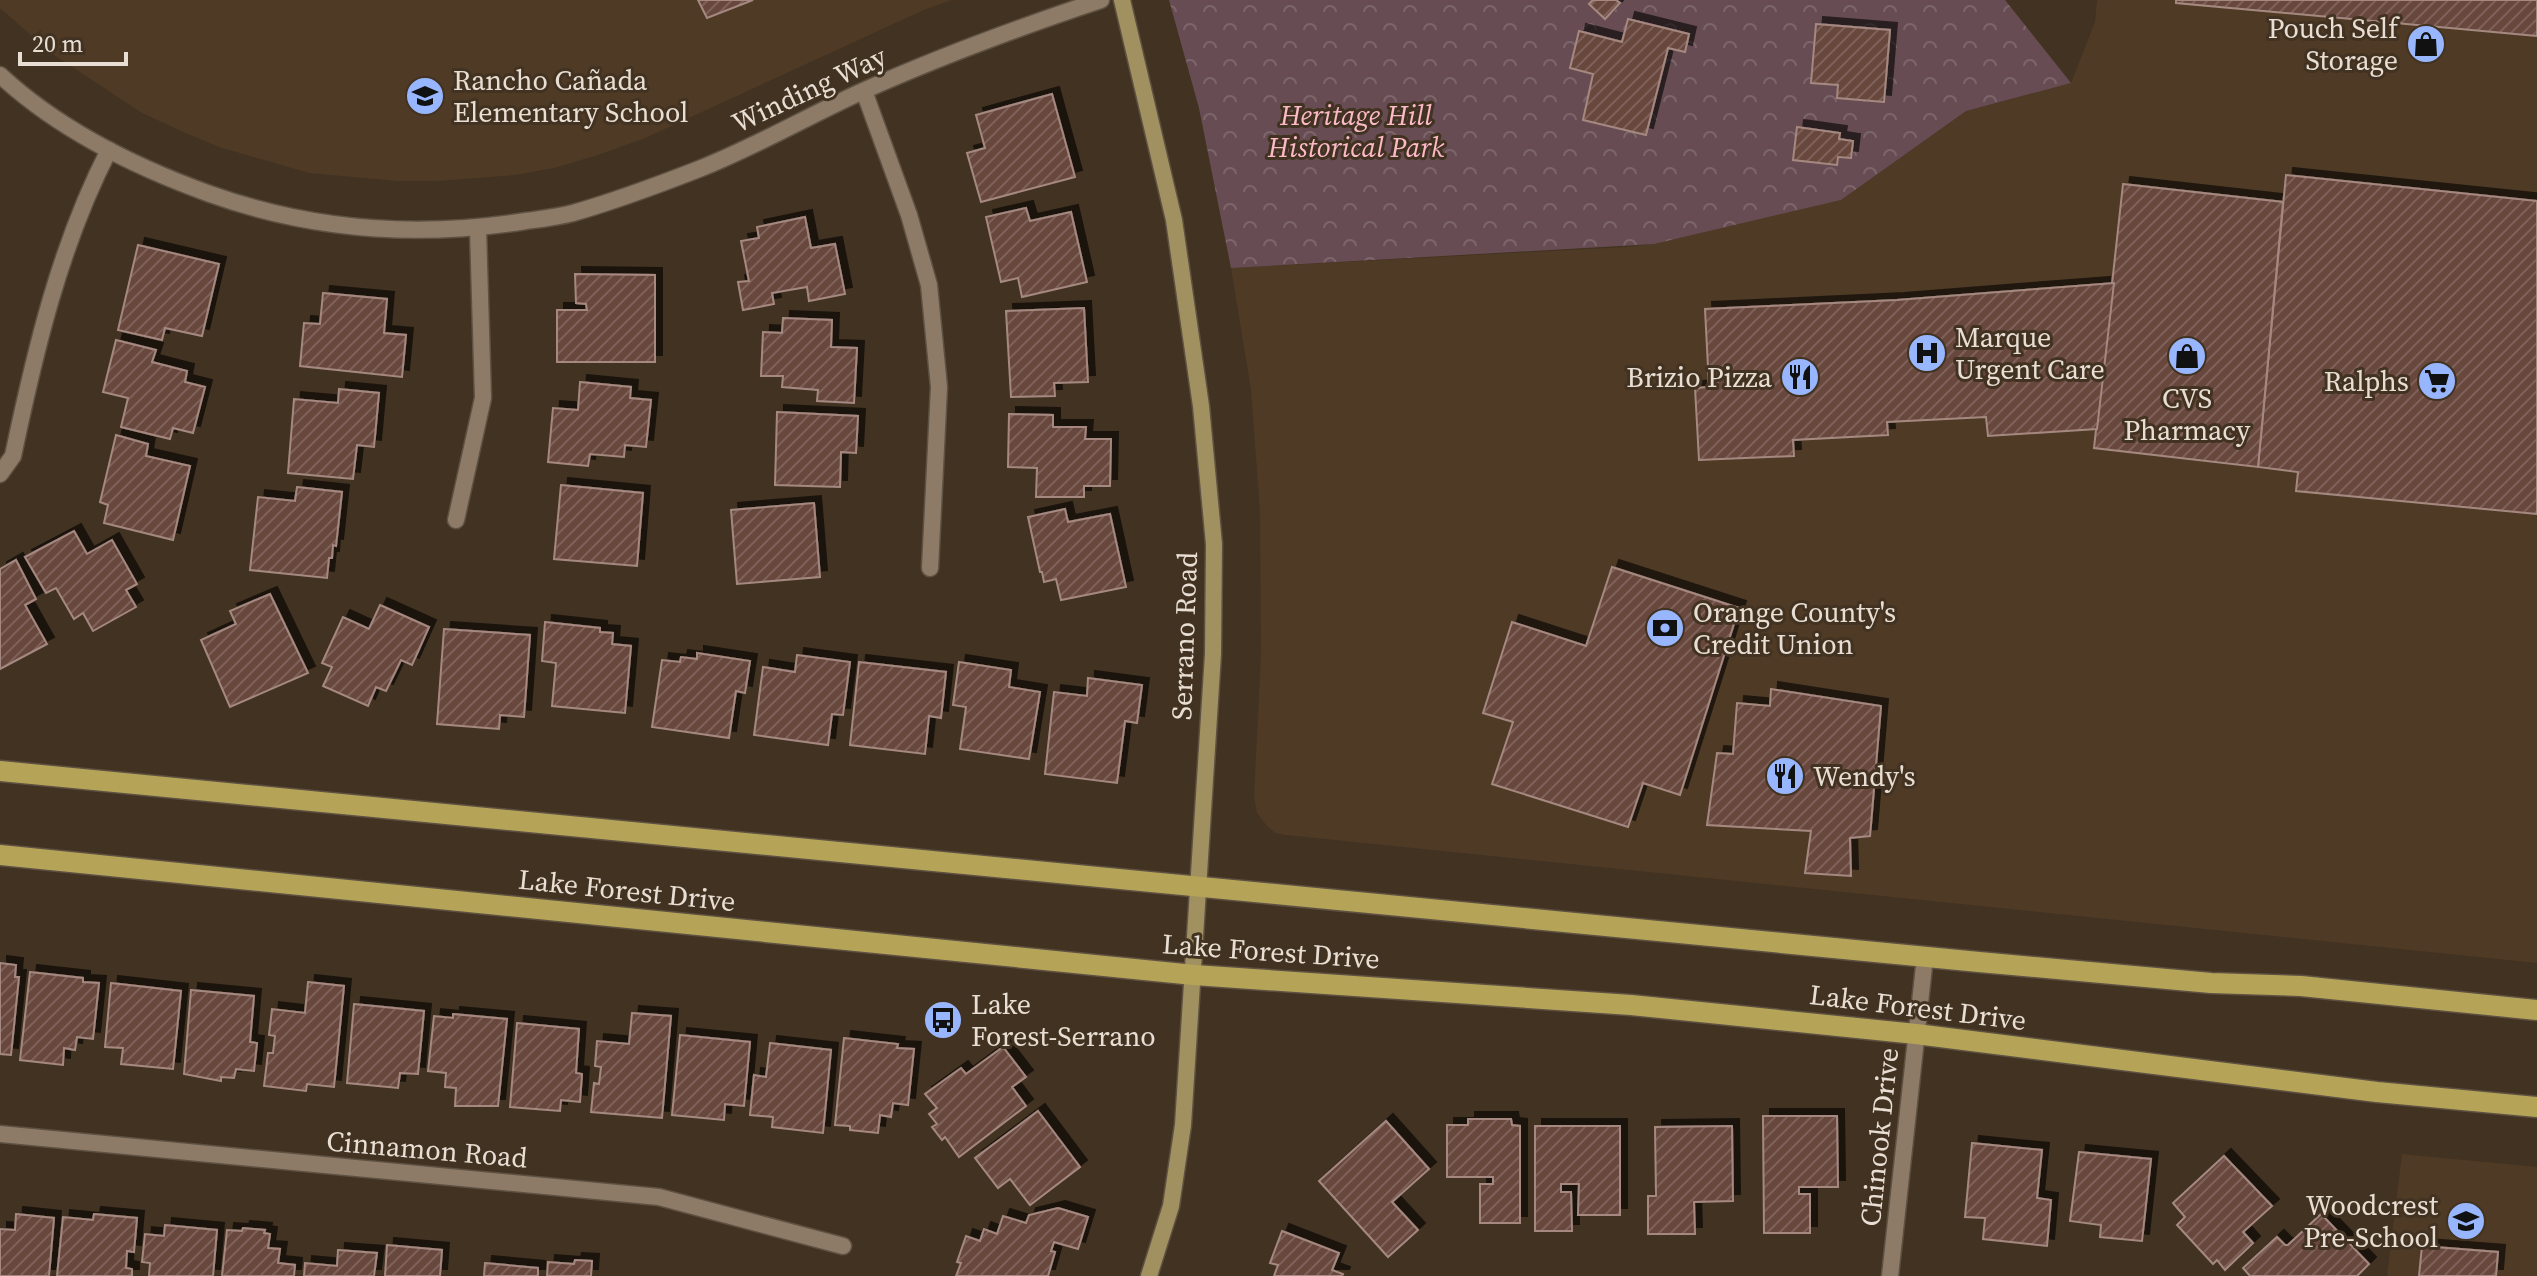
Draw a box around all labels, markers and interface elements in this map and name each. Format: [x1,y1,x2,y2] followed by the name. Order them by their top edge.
[2268,9,2400,79] place label: Pouch Self Storage
[20,16,126,66] scale bar
[2405,23,2447,65] shop icon: Pouch Self Storage
[32,27,83,60] text: 20 m
[726,36,893,141] street label: Winding Way
[453,61,688,131] place label: Rancho Cañada Elementary School
[404,75,446,117] school or university icon: Rancho Cañada Elementary School
[1267,96,1445,166] park label: Heritage Hill Historical Park
[1955,318,2105,388] place label: Marque Urgent Care
[1906,332,1948,374] hospital icon: Marque Urgent Care
[2166,335,2208,377] shop icon: CVS Pharmacy
[1779,356,1821,398] restaurant icon: Brizio Pizza
[1626,358,1773,396] place label: Brizio Pizza
[2416,360,2458,402] supermarket icon: Ralphs
[2324,362,2409,400] place label: Ralphs
[2124,379,2251,449] place label: CVS Pharmacy
[1162,551,1206,721] street label: Serrano Road
[1693,593,1896,663] place label: Orange County's Credit Union
[1644,607,1686,649] bank icon: Orange County's Credit Union
[1764,755,1806,797] restaurant icon: Wendy's
[1813,757,1916,795] place label: Wendy's
[517,860,737,920] street label: Lake Forest Drive
[1161,924,1381,978] street label: Lake Forest Drive
[1807,975,2029,1039] street label: Lake Forest Drive
[971,985,1156,1055] place label: Lake Forest-Serrano
[922,999,964,1041] bus stop icon: Lake Forest-Serrano
[1851,1046,1907,1228] street label: Chinook Drive
[325,1121,529,1177] street label: Cinnamon Road
[2304,1186,2439,1256] place label: Woodcrest Pre-School
[2445,1200,2487,1242] school or university icon: Woodcrest Pre-School

